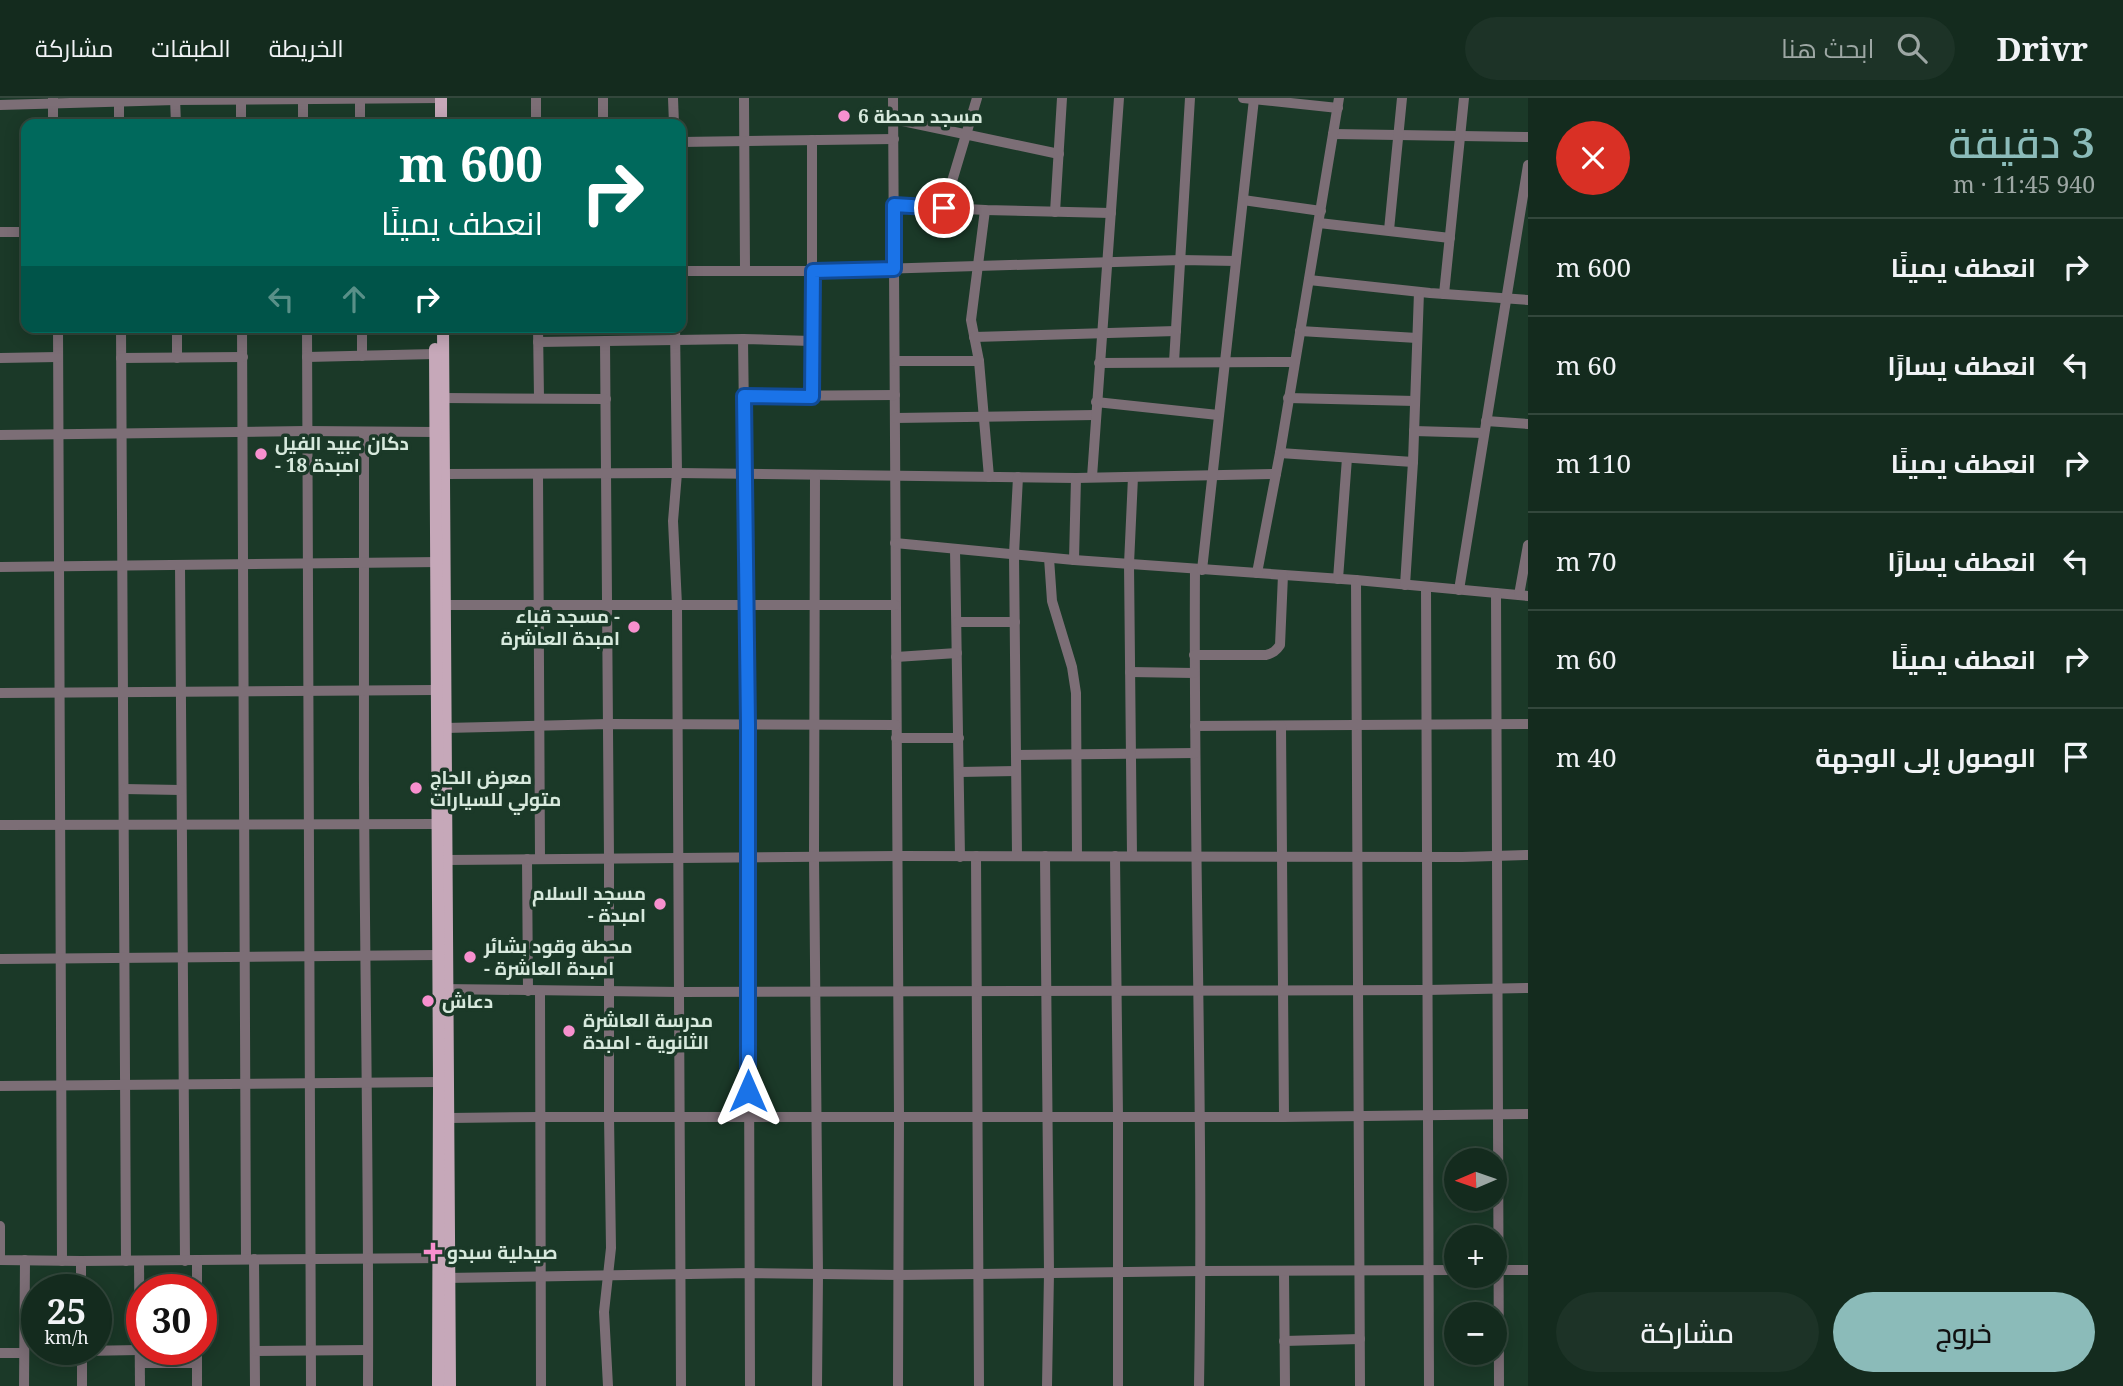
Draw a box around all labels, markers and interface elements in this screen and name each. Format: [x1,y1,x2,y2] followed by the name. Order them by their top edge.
[1465,17,1955,80] search box
[1997,26,2088,71] text: Drivr
[1893,29,1931,67] icon: search
[1781,30,1875,66] text: ابحث هنا
[35,31,113,64] text: مشاركة
[151,31,231,64] text: الطبقات
[269,31,344,64] text: الخريطة
[858,103,983,129] place label: مسجد محطة 6
[836,108,852,124] marker: مسجد محطة 6
[1949,113,2095,170] text: 3 دقيقة
[1556,121,1630,195] button: close
[399,130,543,196] text: 600 m
[567,147,658,238] icon: right
[1953,168,2095,200] text: 940 m · 11:45
[914,178,974,238] pin
[925,189,963,227] icon: arrive
[381,201,543,244] text: انعطف يمينًا
[2057,248,2095,286] icon: right
[1556,249,1631,285] text: 600 m
[1891,249,2036,285] text: انعطف يمينًا
[262,280,300,318] icon: left
[335,280,373,318] icon: ahead
[408,280,446,318] icon: right
[2057,346,2095,384] icon: left
[1556,347,1616,383] text: 60 m
[1887,347,2036,383] text: انعطف يسارًا
[275,430,409,478] place label: دكان عبيد الفيل - امبدة 18
[2057,444,2095,482] icon: right
[1556,445,1631,481] text: 110 m
[1891,445,2036,481] text: انعطف يمينًا
[253,446,269,462] marker: دكان عبيد الفيل - امبدة 18
[2057,542,2095,580] icon: left
[1556,543,1616,579] text: 70 m
[1887,543,2036,579] text: انعطف يسارًا
[501,603,620,651] place label: مسجد قباء - امبدة العاشرة
[626,619,642,635] marker: مسجد قباء - امبدة العاشرة
[2057,640,2095,678] icon: right
[1556,641,1616,677] text: 60 m
[1891,641,2036,677] text: انعطف يمينًا
[2057,738,2095,776] icon: arrive
[1556,739,1616,775] text: 40 m
[1815,739,2036,775] text: الوصول إلى الوجهة
[430,764,561,815] place label: معرض الحاج متولي للسيارات
[408,780,424,796] marker: معرض الحاج متولي للسيارات
[532,880,646,928] place label: مسجد السلام - امبدة
[652,896,668,912] marker: مسجد السلام - امبدة
[483,933,633,981] place label: محطة وقود بشائر - امبدة العاشرة
[462,949,478,965] marker: محطة وقود بشائر - امبدة العاشرة
[442,988,493,1014] place label: دعاش
[420,993,436,1009] marker: دعاش
[583,1007,713,1055] place label: مدرسة العاشرة الثانوية - امبدة
[561,1023,577,1039] marker: مدرسة العاشرة الثانوية - امبدة
[711,1054,785,1128] position arrow
[1444,1148,1507,1211] north arrow
[1444,1148,1507,1365] map controls
[1444,1225,1507,1288] button: +
[447,1239,557,1265] place label: صيدلية سبدو
[425,1244,441,1260] marker: صيدلية سبدو
[126,1274,217,1365] speed limit sign: 30
[47,1287,86,1334] text: 25
[1556,1292,1819,1372] button: مشاركة
[1833,1292,2095,1372] button: خروج
[1444,1302,1507,1365] button: −
[44,1325,89,1349] text: km/h

